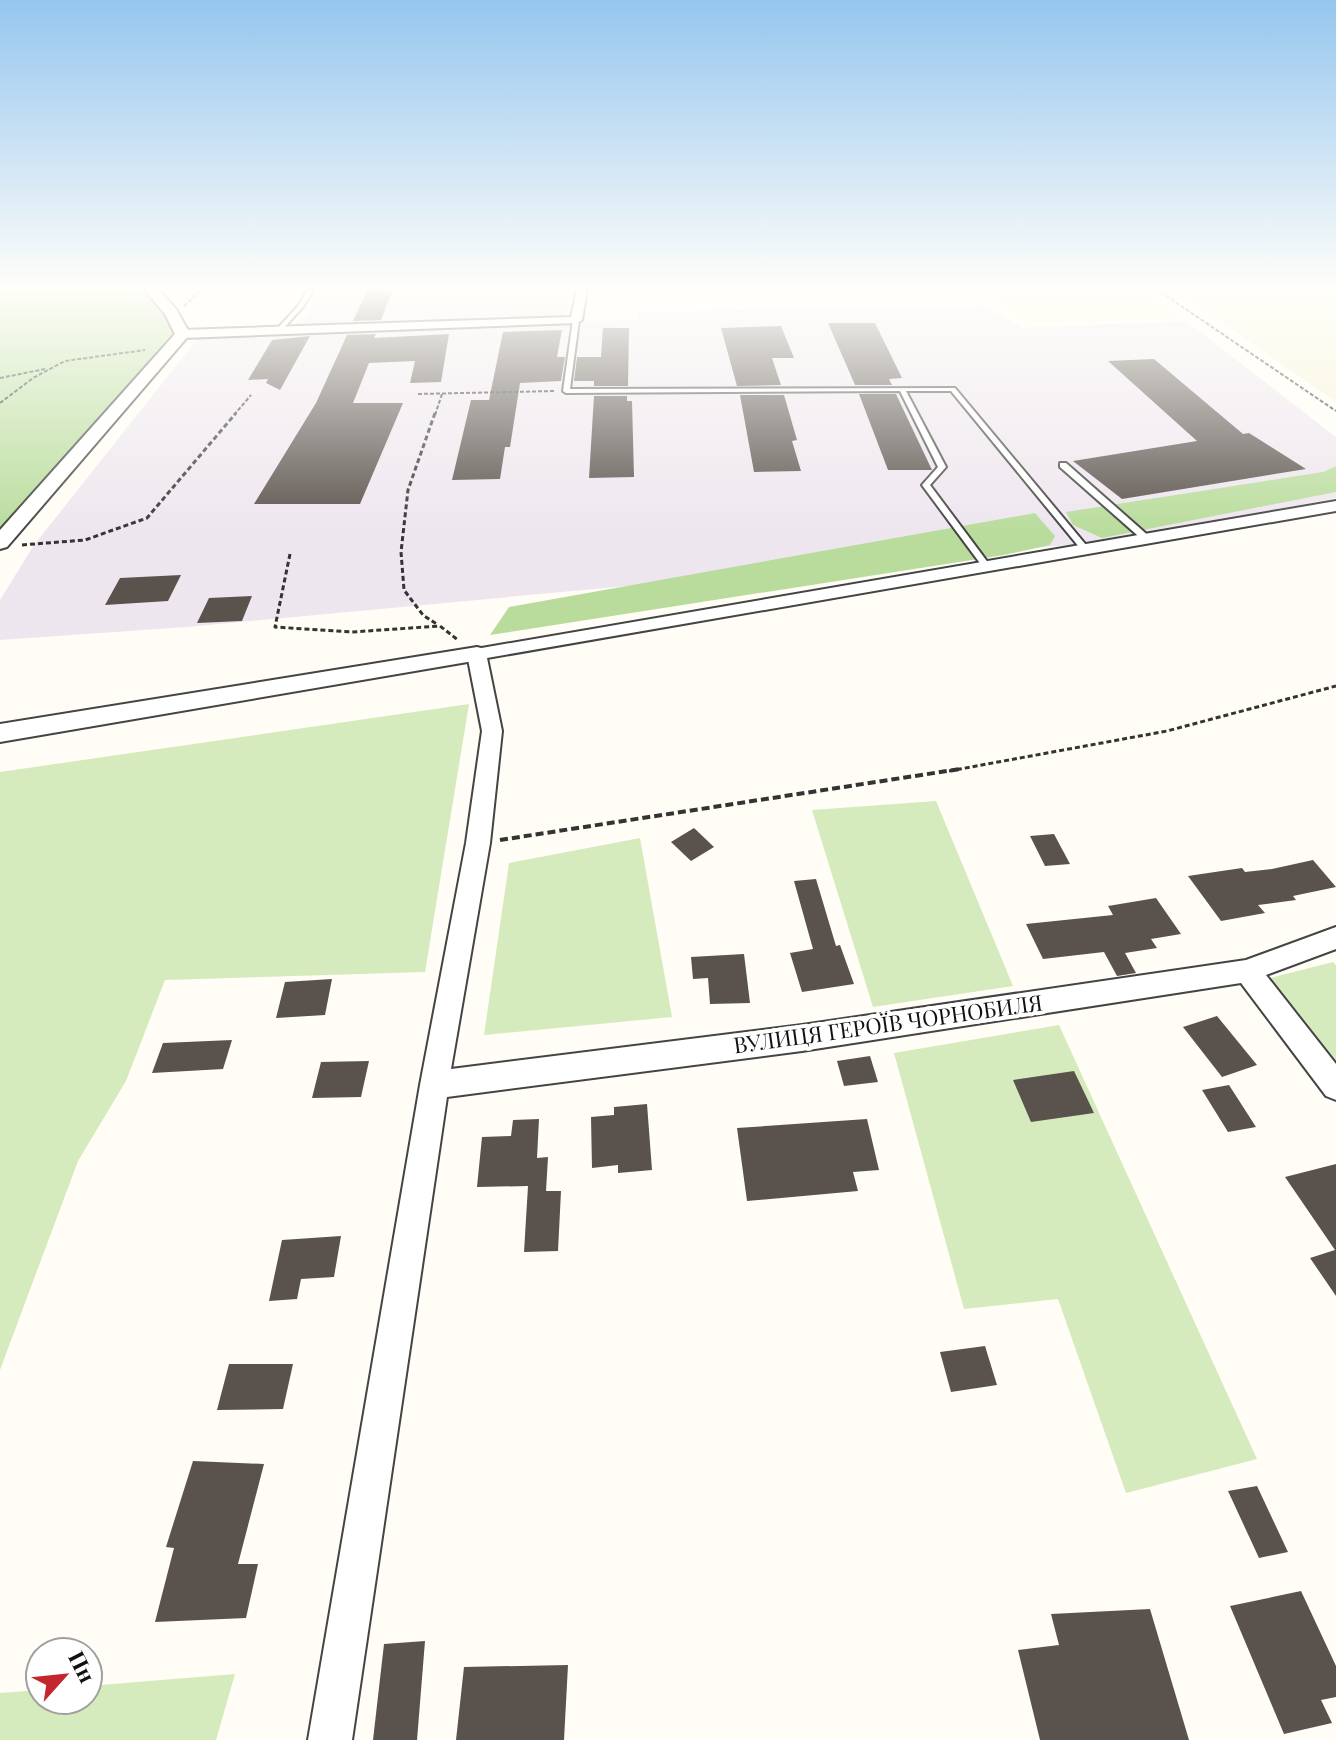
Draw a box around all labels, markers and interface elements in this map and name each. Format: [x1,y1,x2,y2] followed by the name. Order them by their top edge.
[732,986,1044,1060] street label: ВУЛИЦЯ ГЕРОЇВ ЧОРНОБИЛЯ
[24,1636,104,1716] north arrow
[62,1646,103,1687] text: Пн

